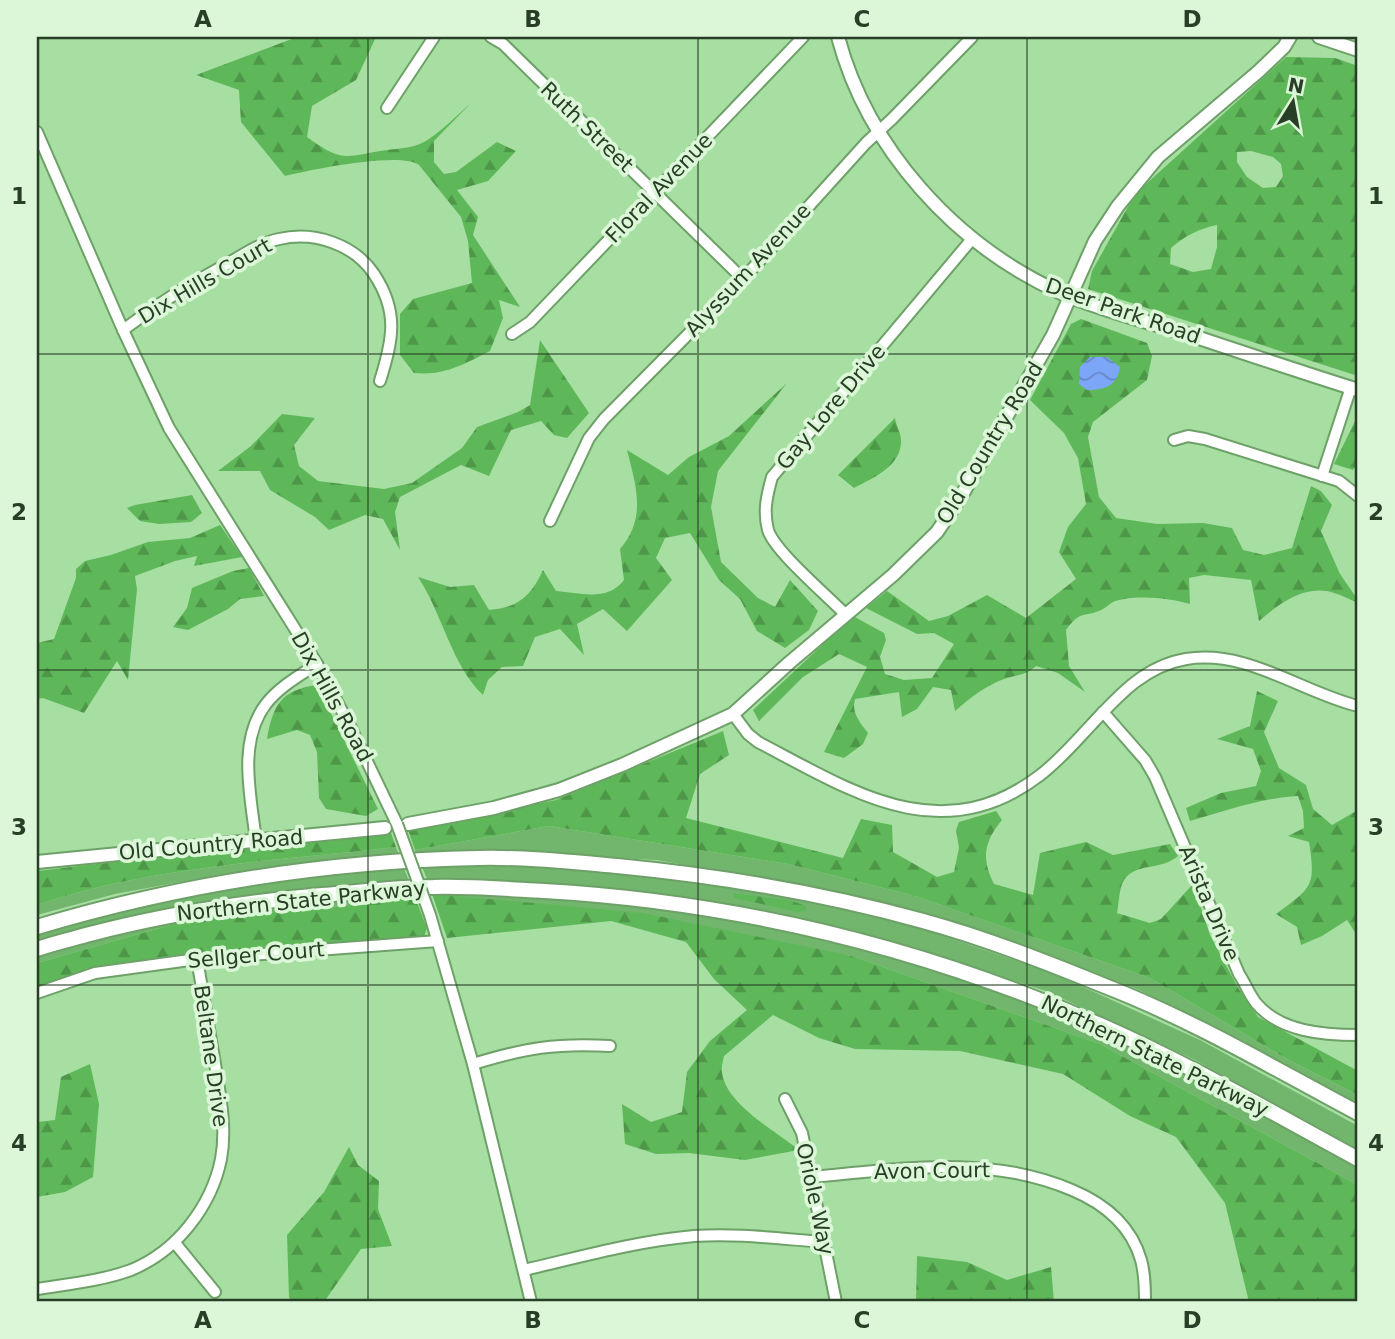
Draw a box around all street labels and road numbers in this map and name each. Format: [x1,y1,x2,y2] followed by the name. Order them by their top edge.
[536,77,638,177] street label: Ruth Street
[601,128,717,248] street label: Floral Avenue
[680,199,816,341] street label: Alyssum Avenue
[134,233,276,329] street label: Dix Hills Court
[1042,273,1204,349] street label: Deer Park Road
[772,339,890,475] street label: Gay Lore Drive
[932,357,1048,529] street label: Old Country Road
[286,628,378,766] street label: Dix Hills Road
[118,825,304,865] street label: Old Country Road
[1174,841,1244,965] street label: Arista Drive
[175,876,427,926] street label: Northern State Parkway
[187,937,325,973] street label: Sellger Court
[189,983,233,1129] street label: Beltane Drive
[1037,990,1273,1122] street label: Northern State Parkway
[791,1141,839,1257] street label: Oriole Way
[874,1158,990,1184] street label: Avon Court

